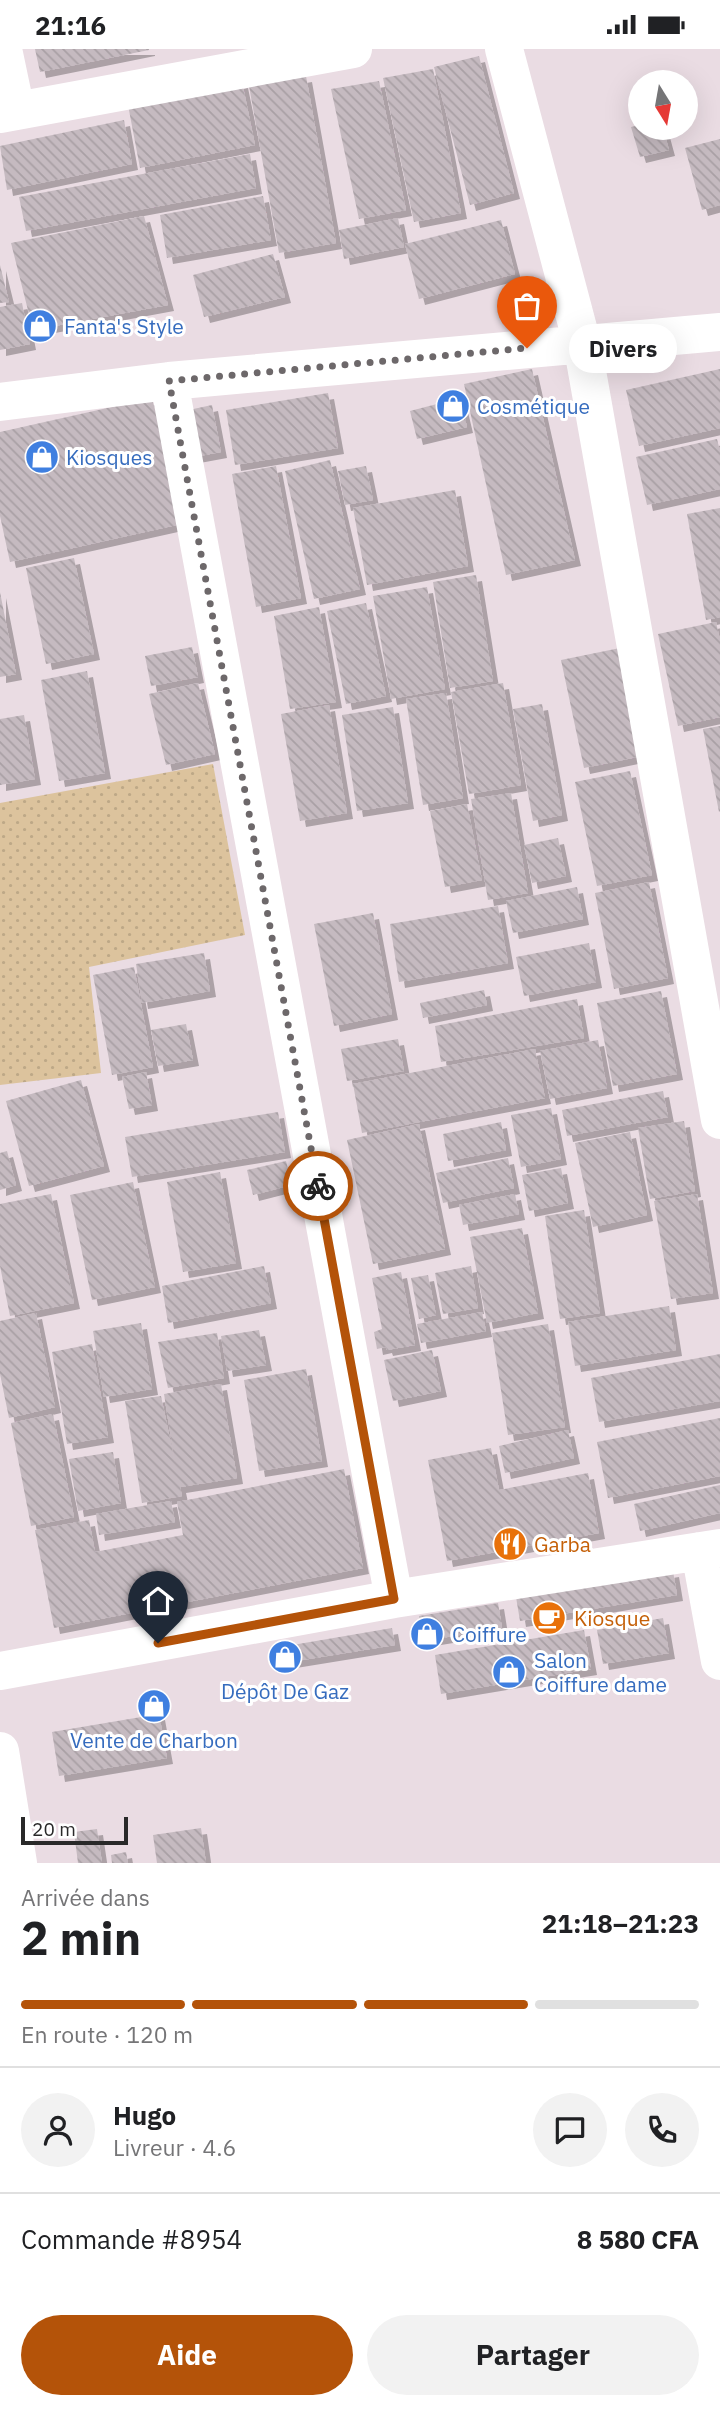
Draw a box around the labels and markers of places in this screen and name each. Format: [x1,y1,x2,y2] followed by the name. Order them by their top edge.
[497,276,557,348] pin
[21,307,59,345] shop icon: Fanta's Style
[64,312,184,340] place label: Fanta's Style
[569,323,678,373] callout: Divers
[434,387,472,425] shop icon: Cosmétique
[477,392,590,420] place label: Cosmétique
[23,438,61,476] shop icon: Kiosques
[66,443,152,471] place label: Kiosques
[491,1525,529,1563] restaurant icon: Garba
[534,1530,591,1558] place label: Garba
[128,1571,188,1643] pin
[530,1599,568,1637] cafe icon: Kiosque
[574,1604,650,1632] place label: Kiosque
[408,1615,446,1653] shop icon: Coiffure
[452,1620,527,1648] place label: Coiffure
[266,1638,304,1676] shop icon: Dépôt De Gaz
[534,1646,667,1698] place label: Salon Coiffure dame
[490,1653,528,1691] shop icon: Salon Coiffure dame
[221,1677,349,1705] place label: Dépôt De Gaz
[135,1687,173,1725] shop icon: Vente de Charbon
[70,1726,238,1754] place label: Vente de Charbon

